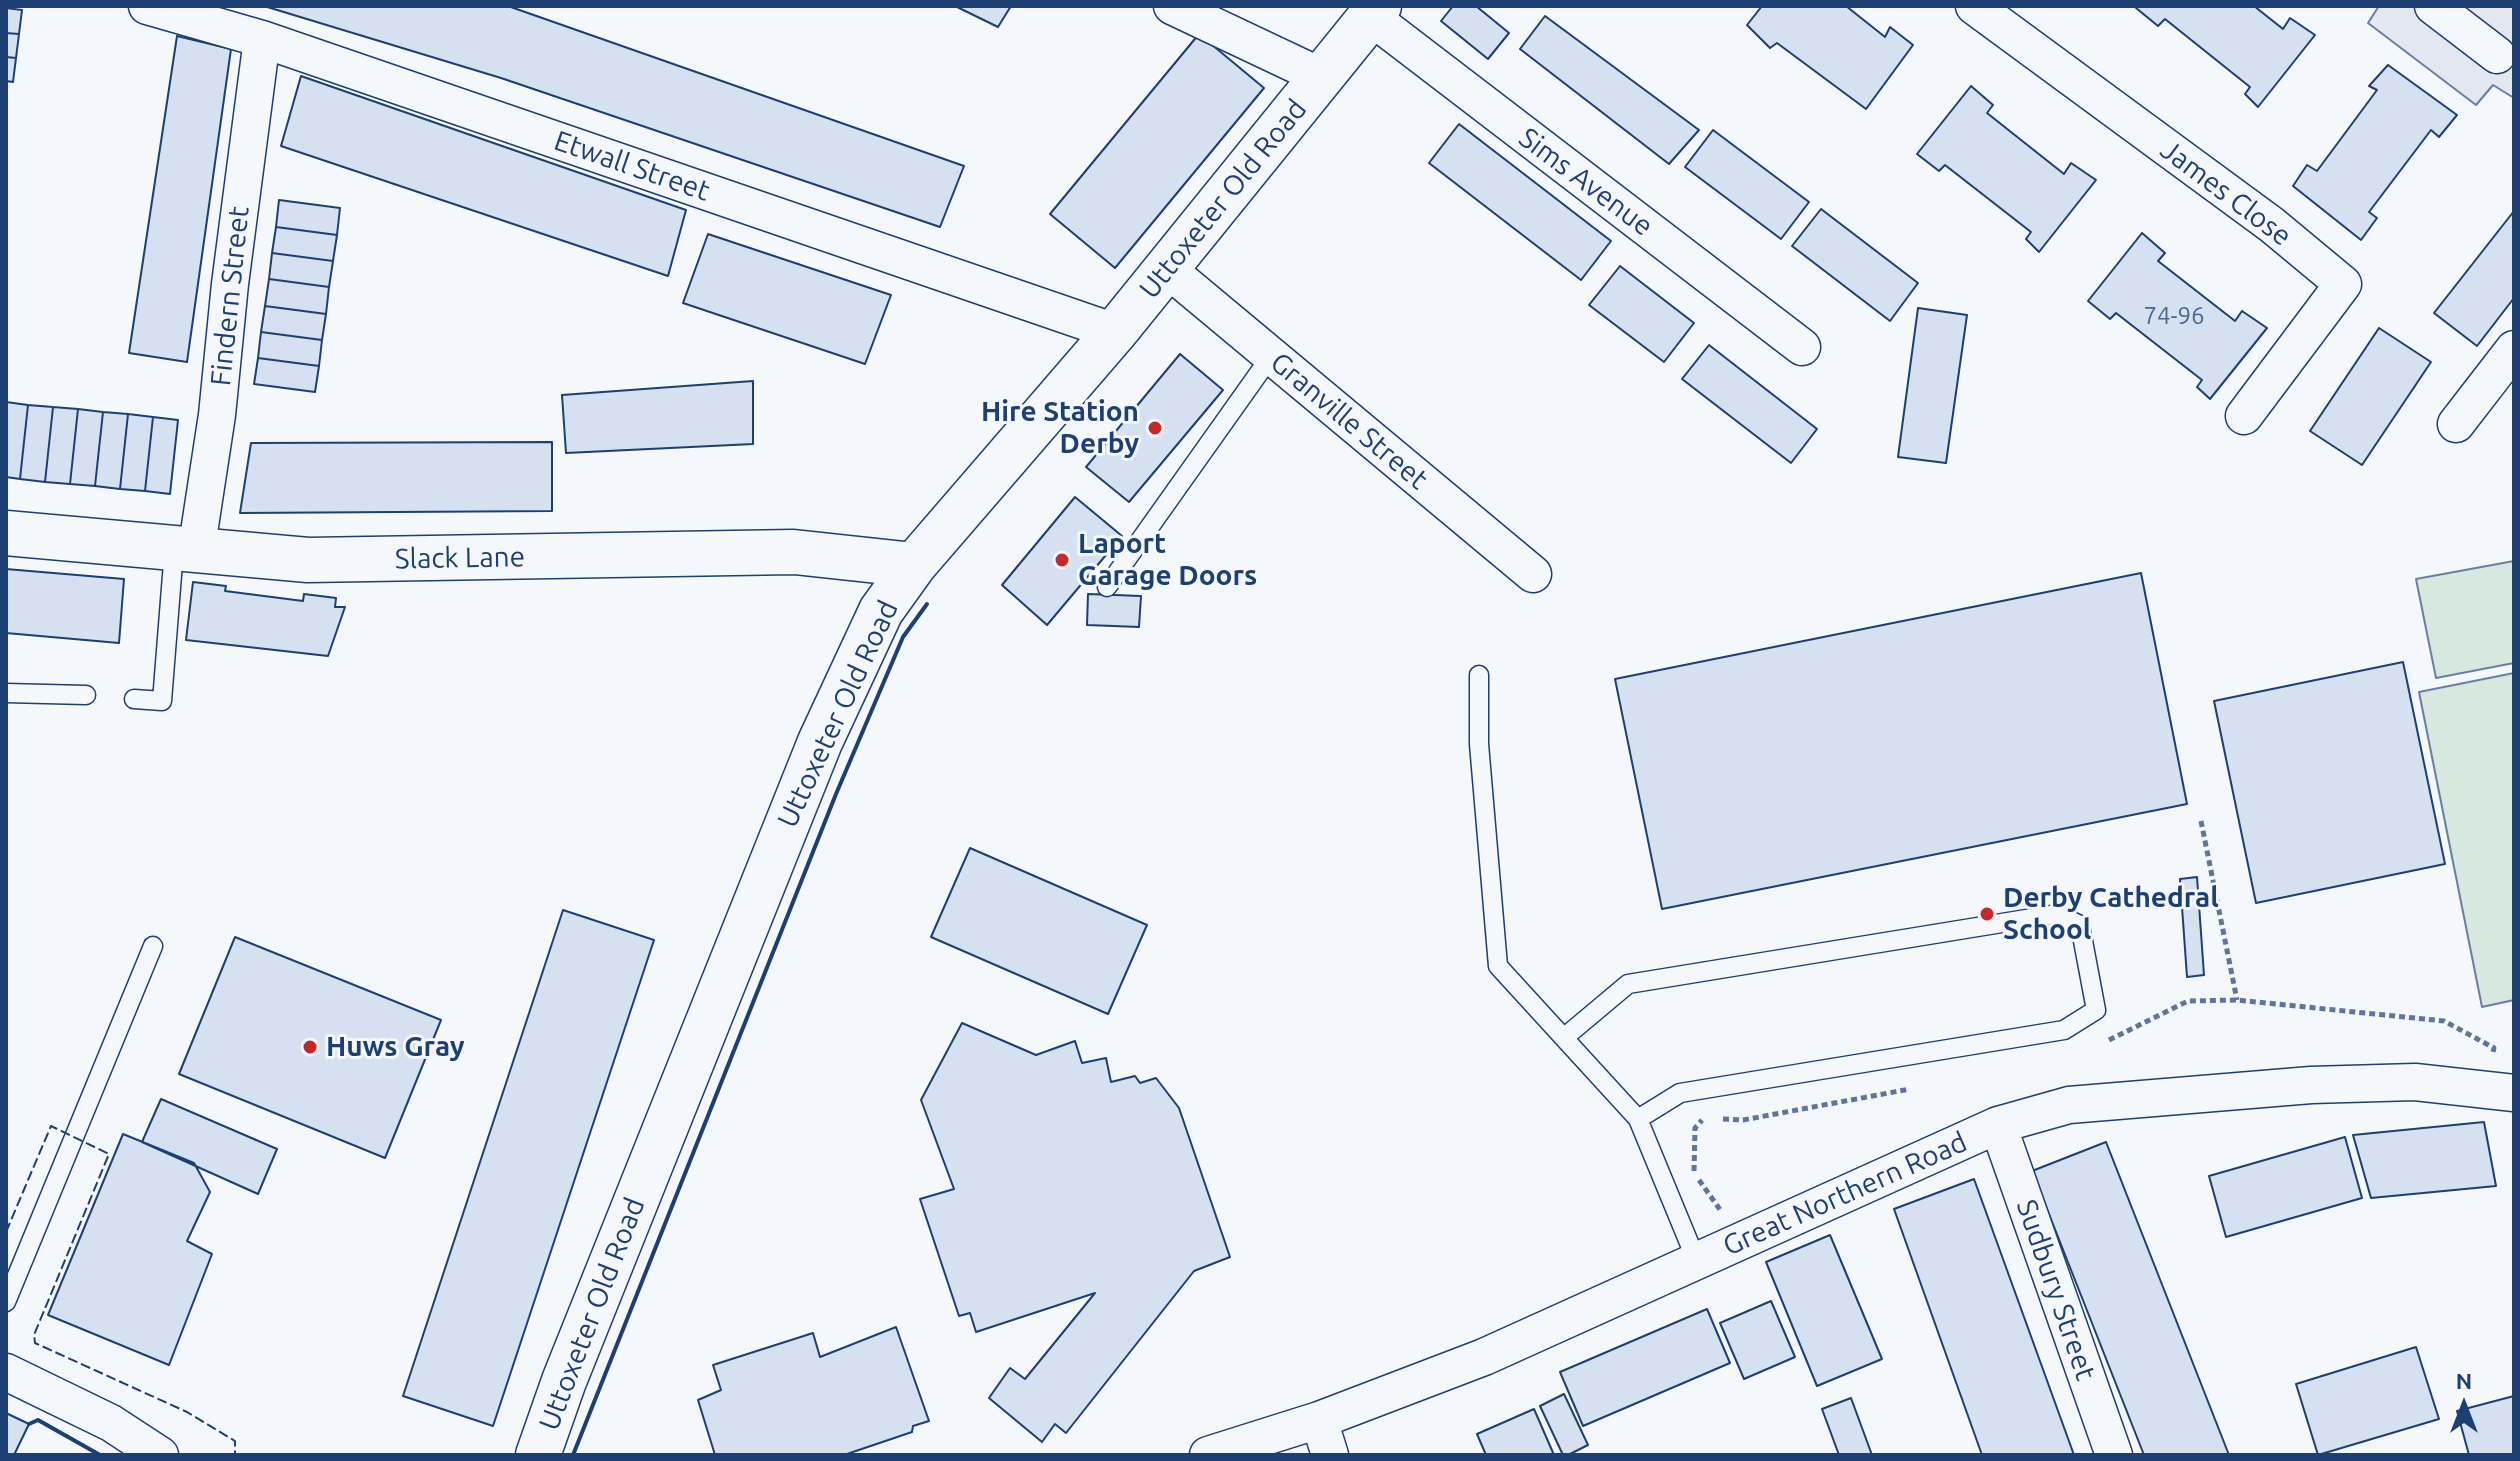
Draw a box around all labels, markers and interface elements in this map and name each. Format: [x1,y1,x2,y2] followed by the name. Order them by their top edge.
[1132,93,1314,305] street label: Uttoxeter Old Road
[1513,121,1659,243] street label: Sims Avenue
[550,124,714,208] street label: Etwall Street
[2154,133,2298,253] street label: James Close
[204,204,256,388] street label: Findern Street
[2143,302,2205,330] house number: 74-96
[1264,346,1434,496] street label: Granville Street
[981,395,1139,461] place label: Hire Station Derby
[1146,419,1164,437] marker: Hire Station Derby
[1078,527,1257,593] place label: Laport Garage Doors
[395,540,525,576] street label: Slack Lane
[1053,551,1071,569] marker: Laport Garage Doors
[771,595,905,833] street label: Uttoxeter Old Road
[2003,881,2219,947] place label: Derby Cathedral School
[1978,905,1996,923] marker: Derby Cathedral School
[326,1030,465,1064] place label: Huws Gray
[301,1038,319,1056] marker: Huws Gray
[1718,1125,1972,1263] street label: Great Northern Road
[532,1193,652,1435] street label: Uttoxeter Old Road
[2009,1195,2103,1385] street label: Sudbury Street
[2424,1365,2504,1445] north arrow
[2456,1368,2472,1393] text: N

